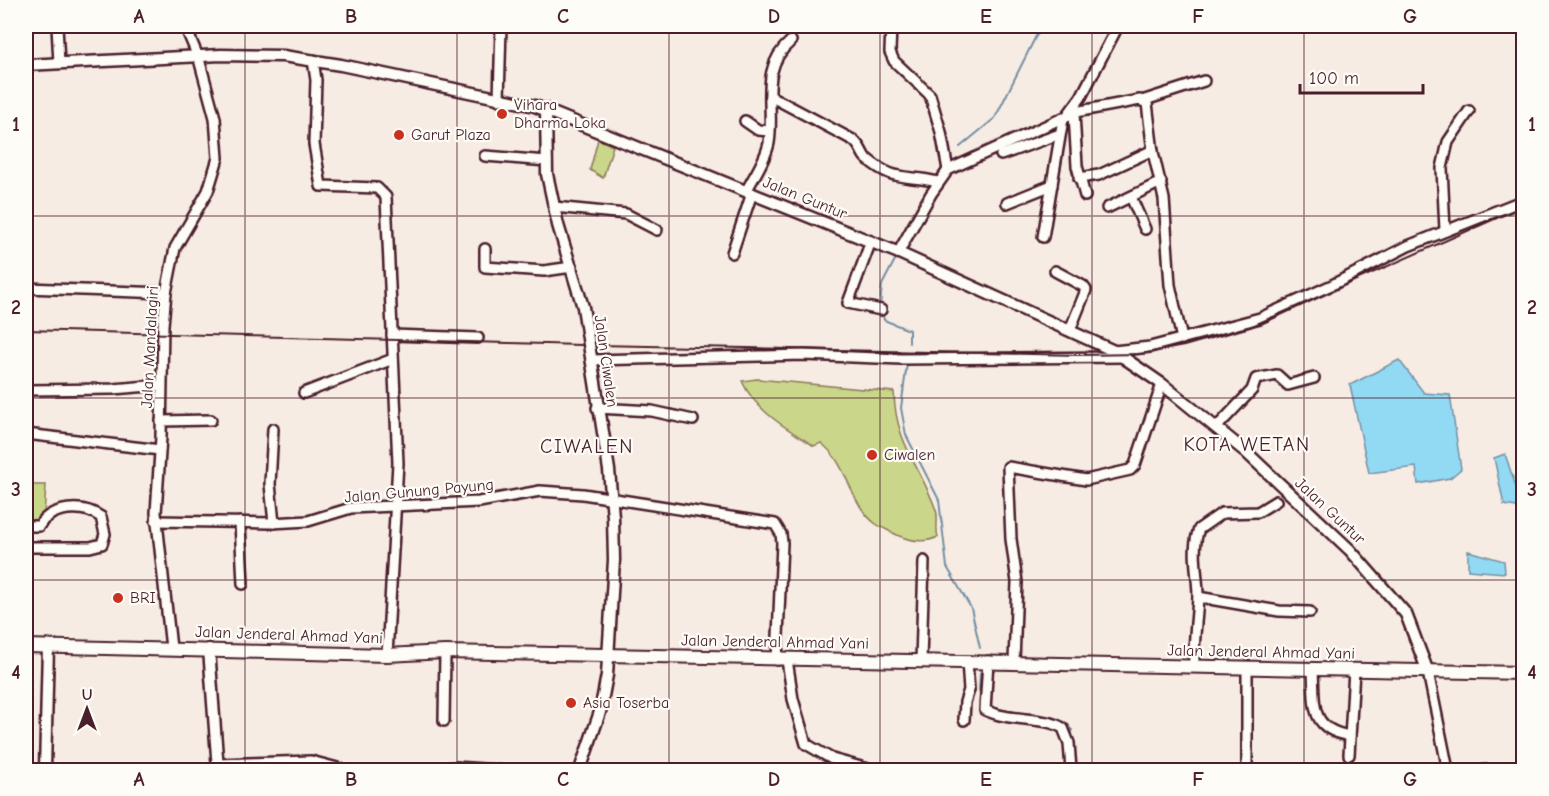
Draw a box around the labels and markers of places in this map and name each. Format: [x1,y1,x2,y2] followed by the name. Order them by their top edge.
[514,96,606,132] place label: Vihara Dharma Loka
[495,107,509,121] marker: Vihara Dharma Loka
[411,126,491,144] place label: Garut Plaza
[392,128,406,142] marker: Garut Plaza
[884,446,935,464] place label: Ciwalen
[865,448,879,462] marker: Ciwalen
[130,589,156,607] place label: BRI
[111,591,125,605] marker: BRI
[583,694,669,712] place label: Asia Toserba
[564,696,578,710] marker: Asia Toserba

